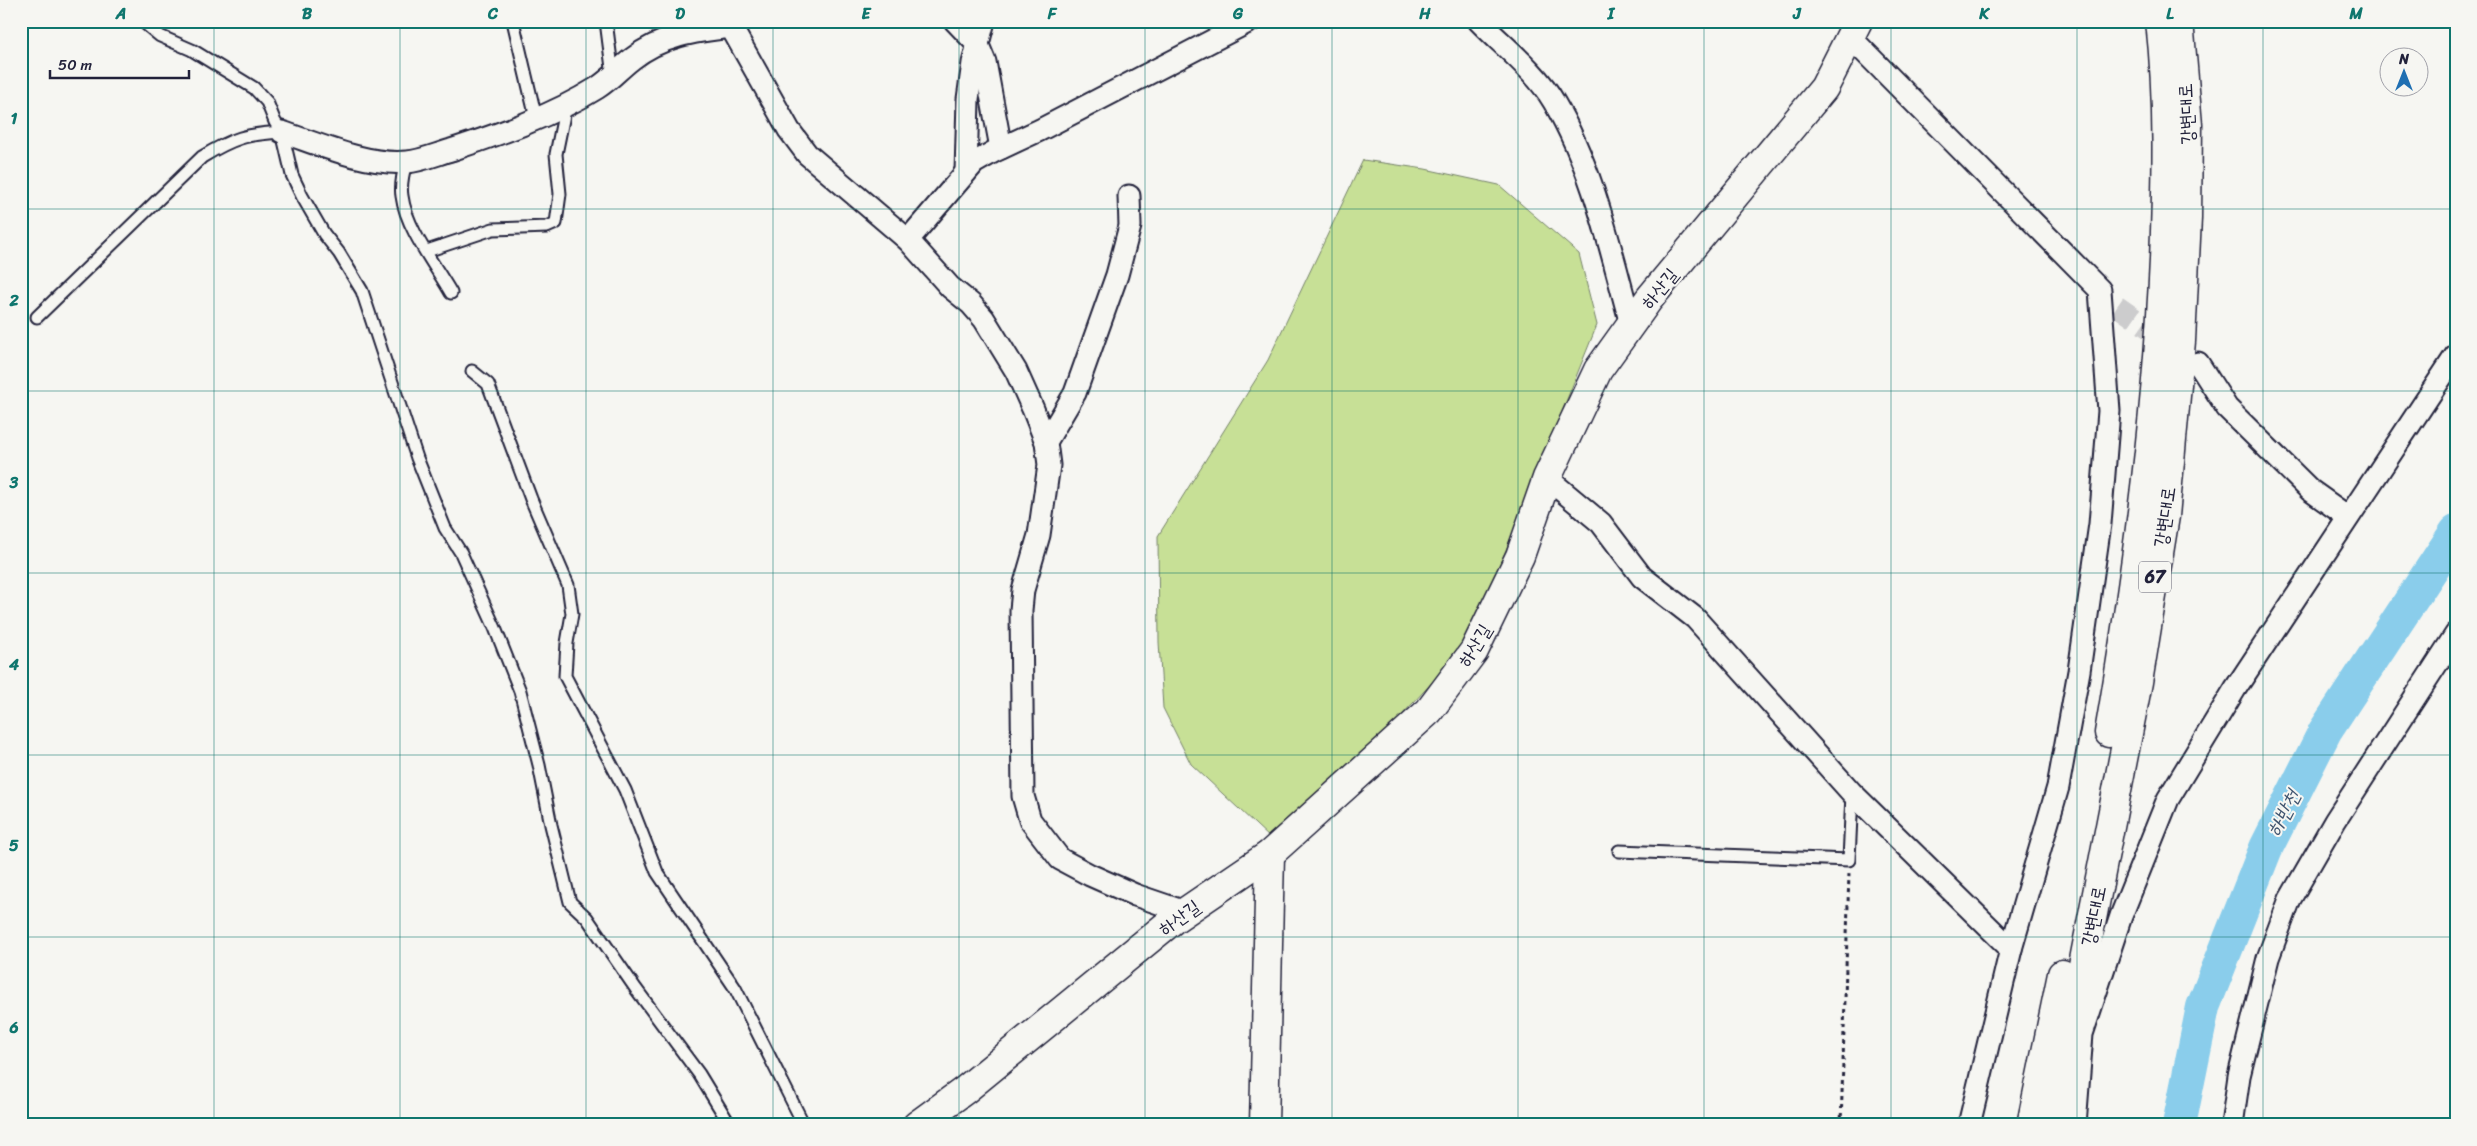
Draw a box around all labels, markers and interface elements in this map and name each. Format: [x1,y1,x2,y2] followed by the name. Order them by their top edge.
[115,0,126,28] text: A
[302,0,313,28] text: B
[487,0,499,28] text: C
[675,0,685,28] text: D
[862,0,872,28] text: E
[1047,0,1058,28] text: F
[1232,0,1244,28] text: G
[1418,0,1431,28] text: H
[1607,0,1616,28] text: I
[1792,0,1802,28] text: J
[1978,0,1990,28] text: K
[2166,0,2174,28] text: L
[2348,0,2363,28] text: M
[2398,47,2409,72] text: N
[50,48,189,80] scale bar
[2380,48,2430,98] north arrow
[58,52,93,78] text: 50 m
[2168,83,2205,145] street label: 강변대로
[11,104,18,133] text: 1
[1632,260,1687,317] street label: 하산길
[8,286,19,315] text: 2
[9,468,19,497] text: 3
[2144,484,2185,550] street label: 강변대로
[2139,562,2171,592] road number: 67
[1448,617,1500,673] street label: 하산길
[8,650,19,679] text: 4
[2257,782,2311,843] water label: 하반천
[9,831,19,860] text: 5
[2071,883,2116,949] street label: 강변대로
[1151,891,1208,944] street label: 하산길
[8,1013,19,1042] text: 6

